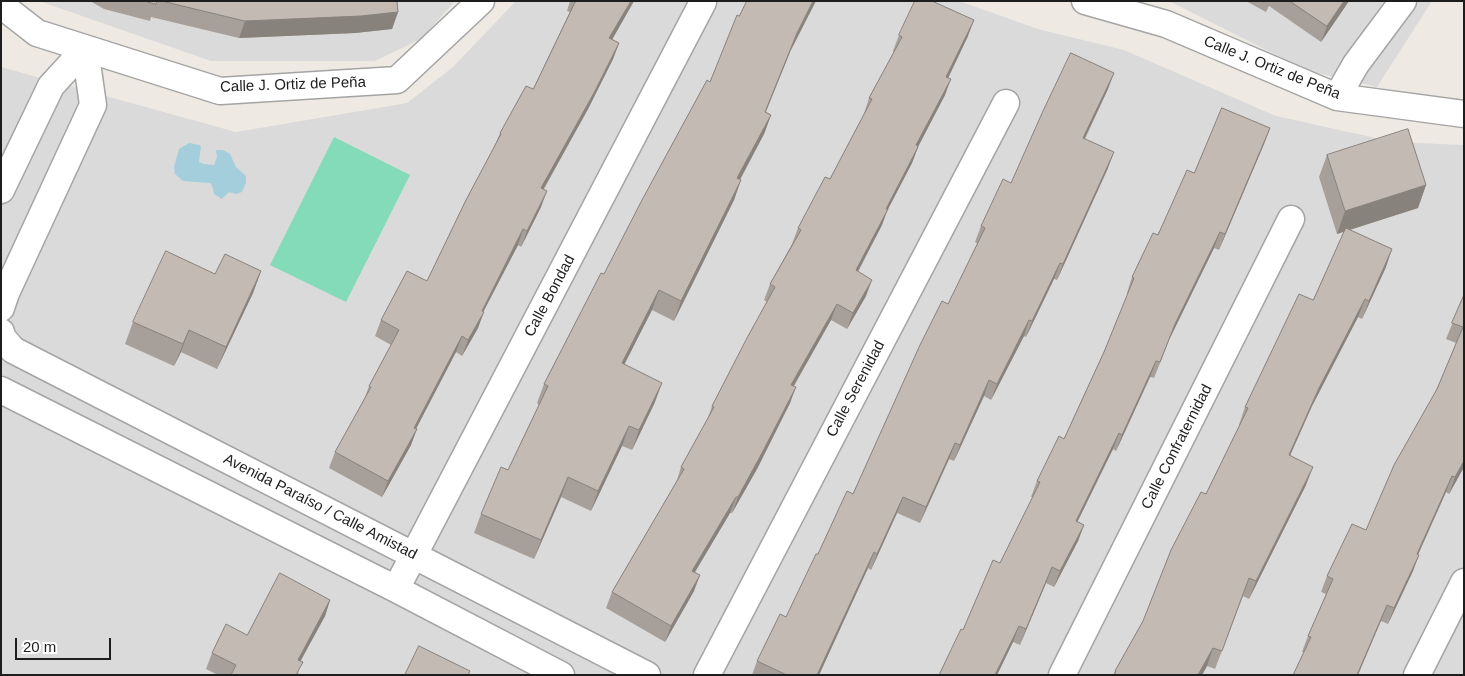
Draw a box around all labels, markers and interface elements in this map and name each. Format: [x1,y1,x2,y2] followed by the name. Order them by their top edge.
[1201,32,1343,104] street label: Calle J. Ortiz de Peña
[220,73,366,97] street label: Calle J. Ortiz de Peña
[521,252,579,340] street label: Calle Bondad
[823,338,889,440] street label: Calle Serenidad
[1138,382,1216,512] street label: Calle Confraternidad
[220,450,420,564] street label: Avenida Paraíso / Calle Amistad
[18,628,114,660] scale bar
[23,638,56,655] text: 20 m

